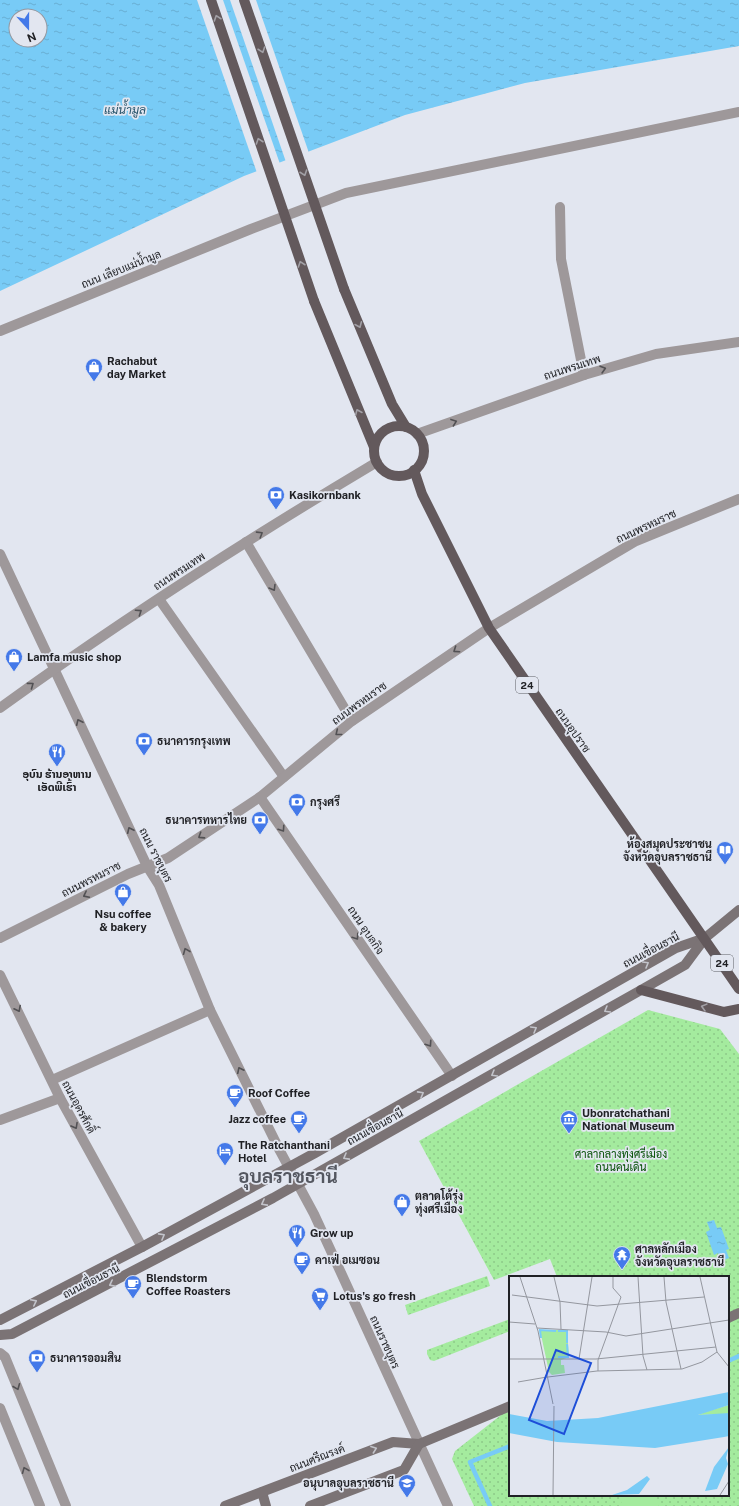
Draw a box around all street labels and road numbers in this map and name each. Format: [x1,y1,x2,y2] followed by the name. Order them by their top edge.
[78,243,163,292] street label: ถนน เลียบแม่น้ำมูล
[542,352,602,382] street label: ถนนพรมเทพ
[614,507,678,545] street label: ถนนพรหมราช
[151,550,207,592] street label: ถนนพรมเทพ
[516,677,538,693] road number: 24
[329,679,389,727] street label: ถนนพรหมราช
[551,706,593,756] street label: ถนนอุปราช
[134,826,175,886] street label: ถนน ราชบุตร
[59,859,123,899] street label: ถนนพรหมราช
[343,904,386,958] street label: ถนน อุบลกิจ
[618,926,681,970] street label: ถนนเขื่อนธานี
[711,955,733,971] road number: 24
[57,1076,103,1137] street label: ถนนอุดรศักดิ์
[342,1102,405,1147] street label: ถนนเขื่อนธานี
[58,1257,121,1300] street label: ถนนเขื่อนธานี
[365,1314,402,1372] street label: ถนนราชบุตร
[287,1440,346,1474] street label: ถนนศรีณรงค์

